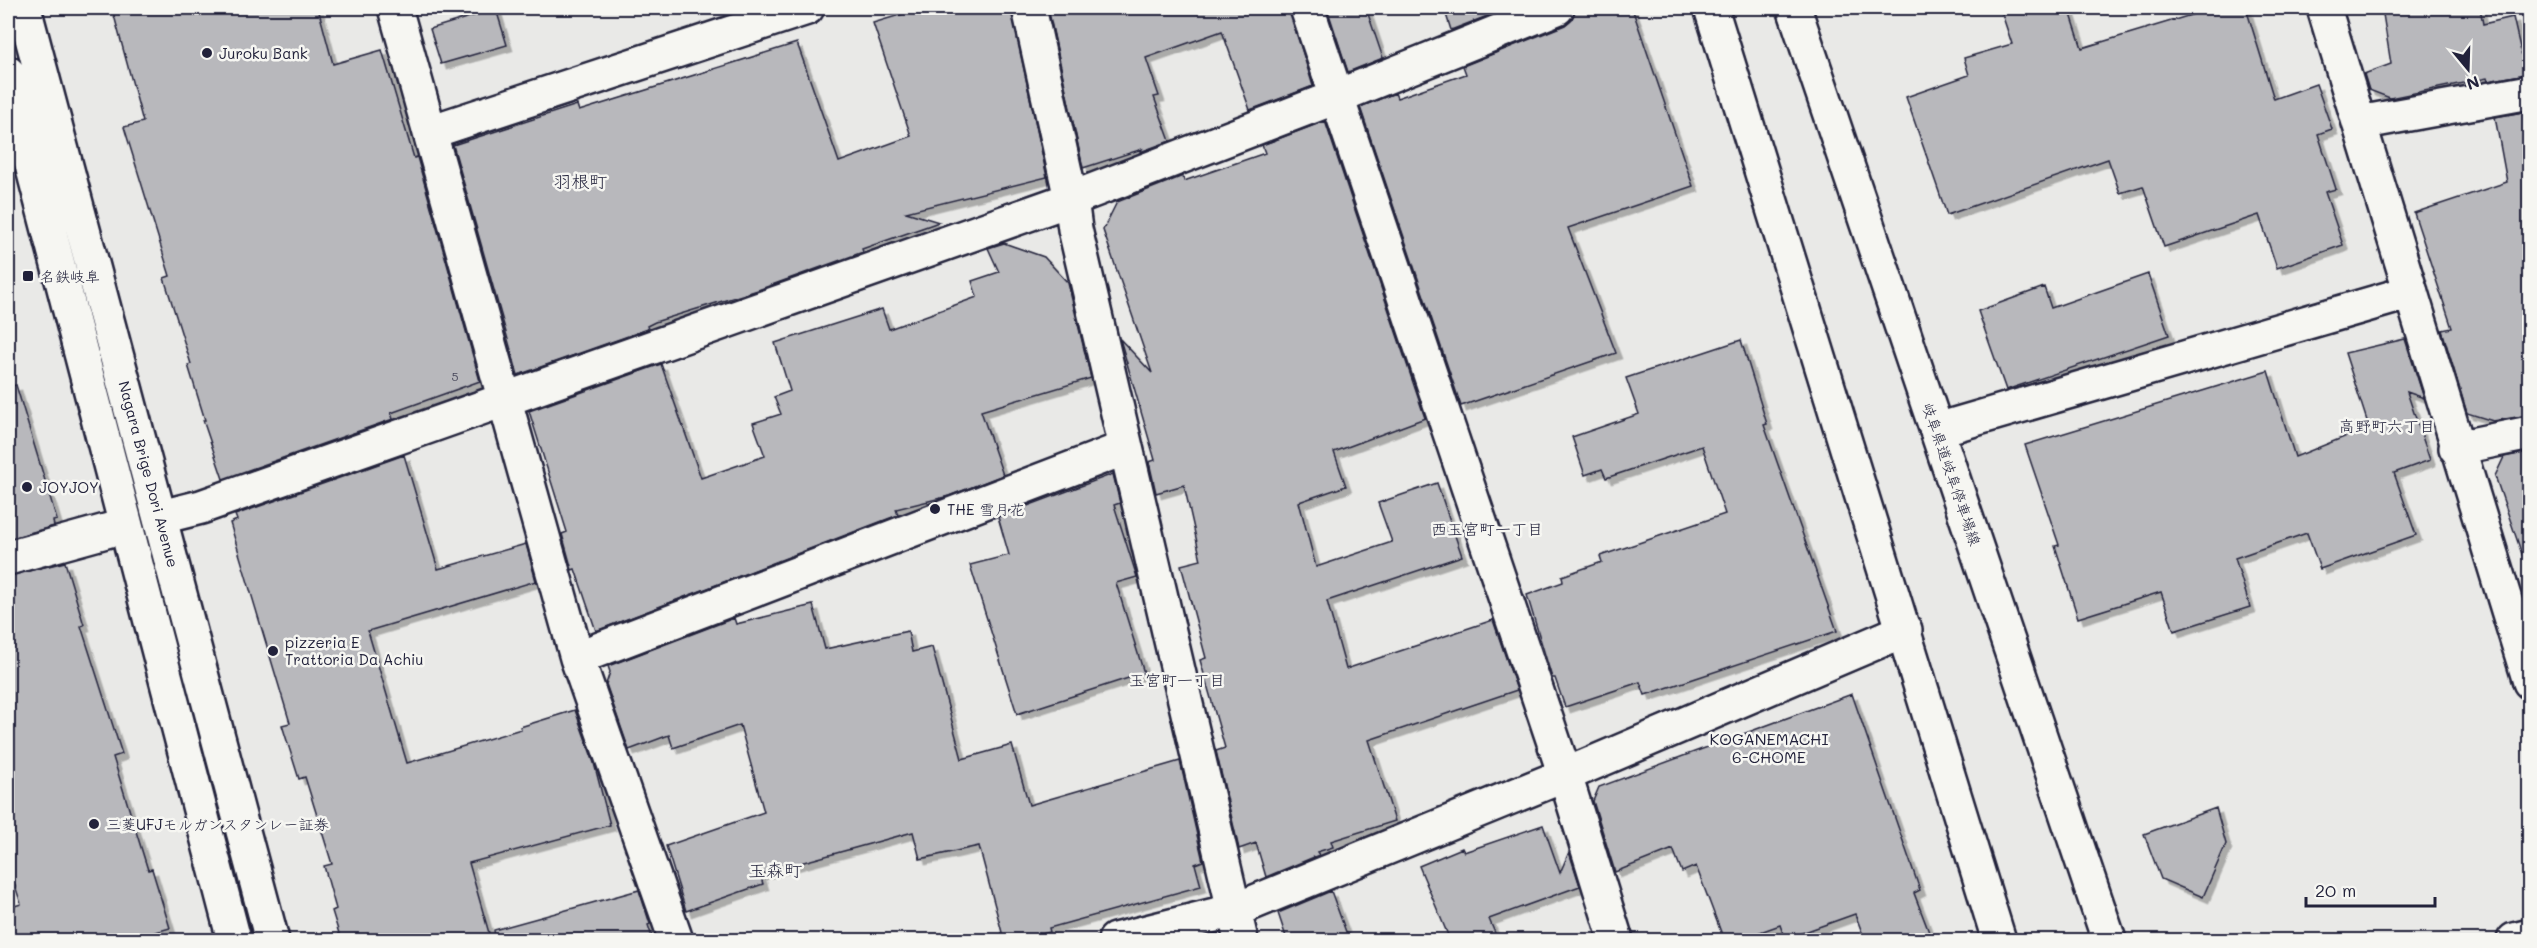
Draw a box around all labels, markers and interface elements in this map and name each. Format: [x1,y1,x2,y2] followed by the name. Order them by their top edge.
[2438,39,2498,99] north arrow
[219,43,308,63] place label: Juroku Bank
[200,46,214,60] marker: Juroku Bank
[2464,72,2482,96] text: N
[553,169,607,193] district label: 羽根町
[40,266,100,286] place label: 名鉄岐阜
[21,269,35,283] marker: 名鉄岐阜
[452,368,459,384] house number: 5
[114,378,184,570] street label: Nagara Brige Dori Avenue
[1918,400,1986,548] street label: 岐阜県道岐阜停車場線
[2339,415,2435,436] district label: 高野町六丁目
[39,477,99,497] place label: JOYJOY
[20,480,34,494] marker: JOYJOY
[947,499,1024,519] place label: THE 雪月花
[928,502,942,516] marker: THE 雪月花
[1431,518,1543,539] district label: 西玉宮町一丁目
[285,632,424,669] place label: pizzeria E Trattoria Da Achiu
[266,644,280,658] marker: pizzeria E Trattoria Da Achiu
[1129,669,1225,690] district label: 玉宮町一丁目
[1710,728,1829,767] district label: KOGANEMACHI 6-CHOME
[106,814,329,834] place label: 三菱UFJモルガンスタンレー証券
[87,817,101,831] marker: 三菱UFJモルガンスタンレー証券
[748,858,802,882] district label: 玉森町
[2306,870,2435,908] scale bar
[2315,878,2356,902] text: 20 m

